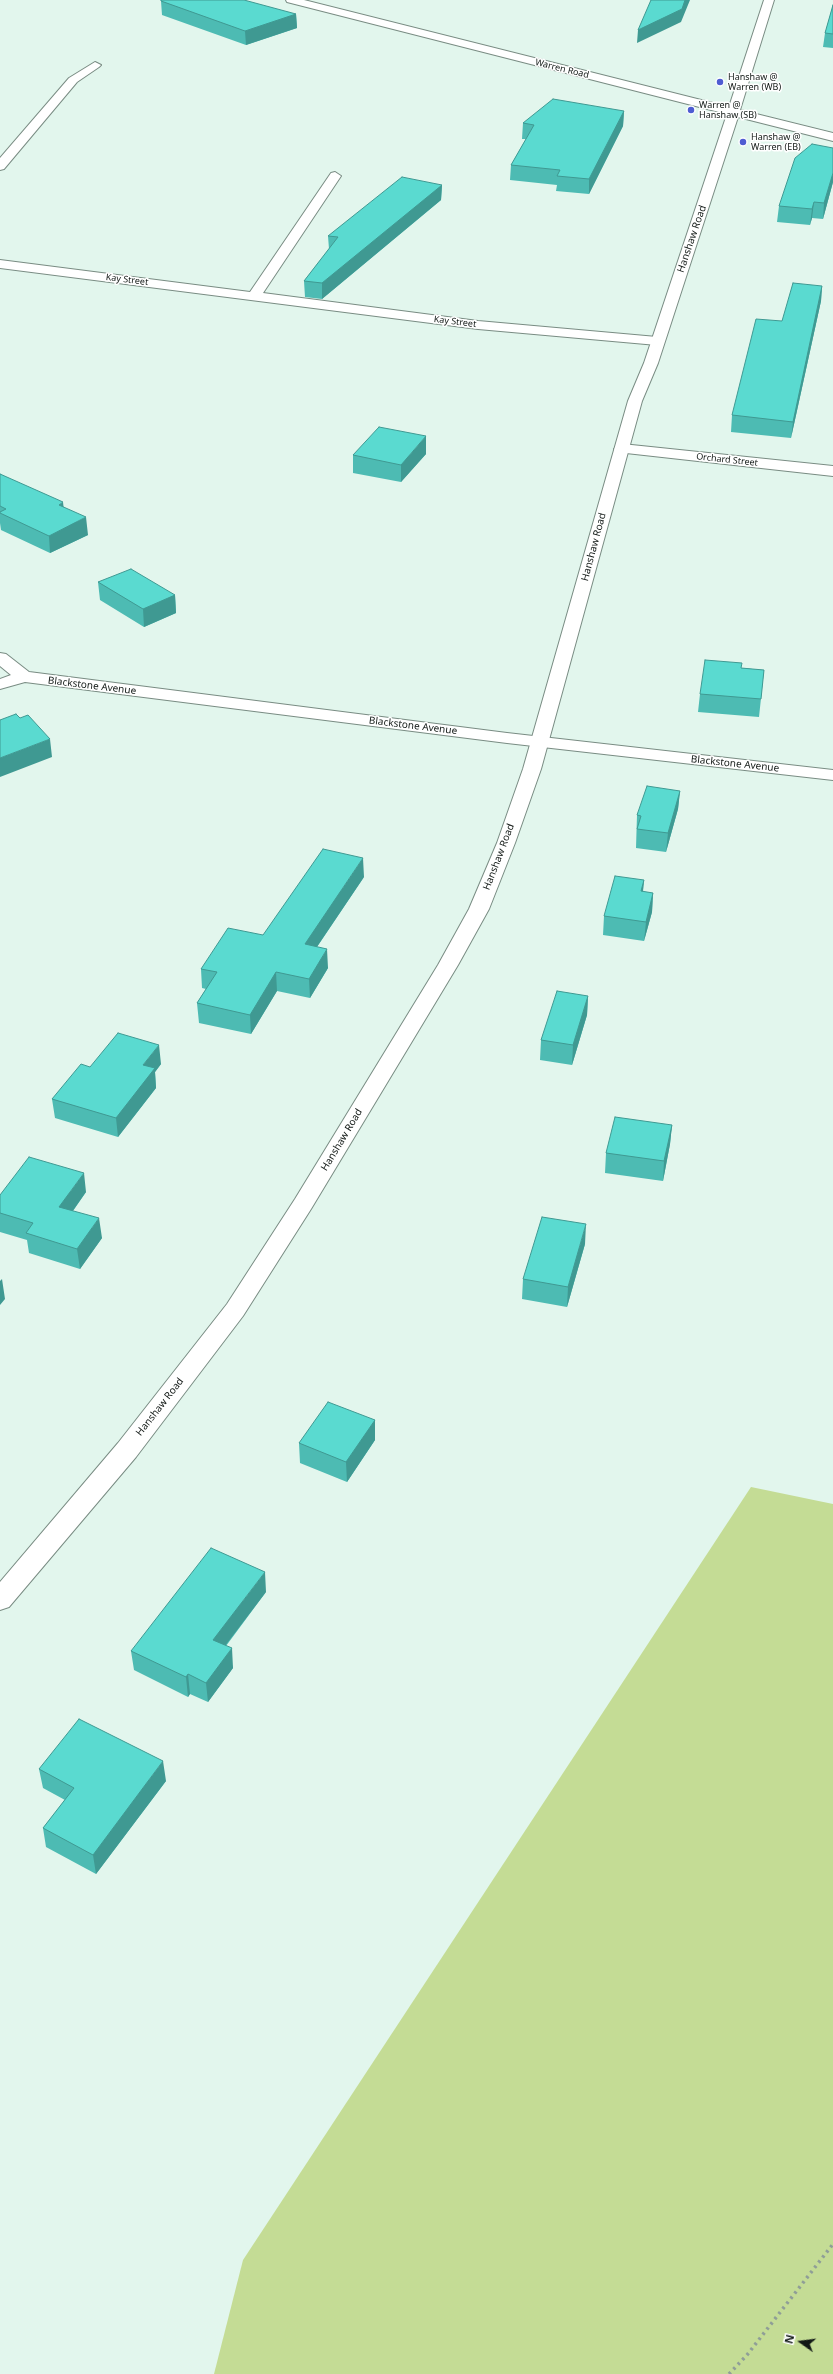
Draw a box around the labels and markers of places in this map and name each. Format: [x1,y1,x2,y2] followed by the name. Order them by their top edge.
[728,72,781,93] place label: Hanshaw @ Warren (WB)
[715,77,725,87] marker: Hanshaw @ Warren (WB)
[699,100,757,121] place label: Warren @ Hanshaw (SB)
[686,105,696,115] marker: Warren @ Hanshaw (SB)
[751,132,801,153] place label: Hanshaw @ Warren (EB)
[738,137,748,147] marker: Hanshaw @ Warren (EB)

